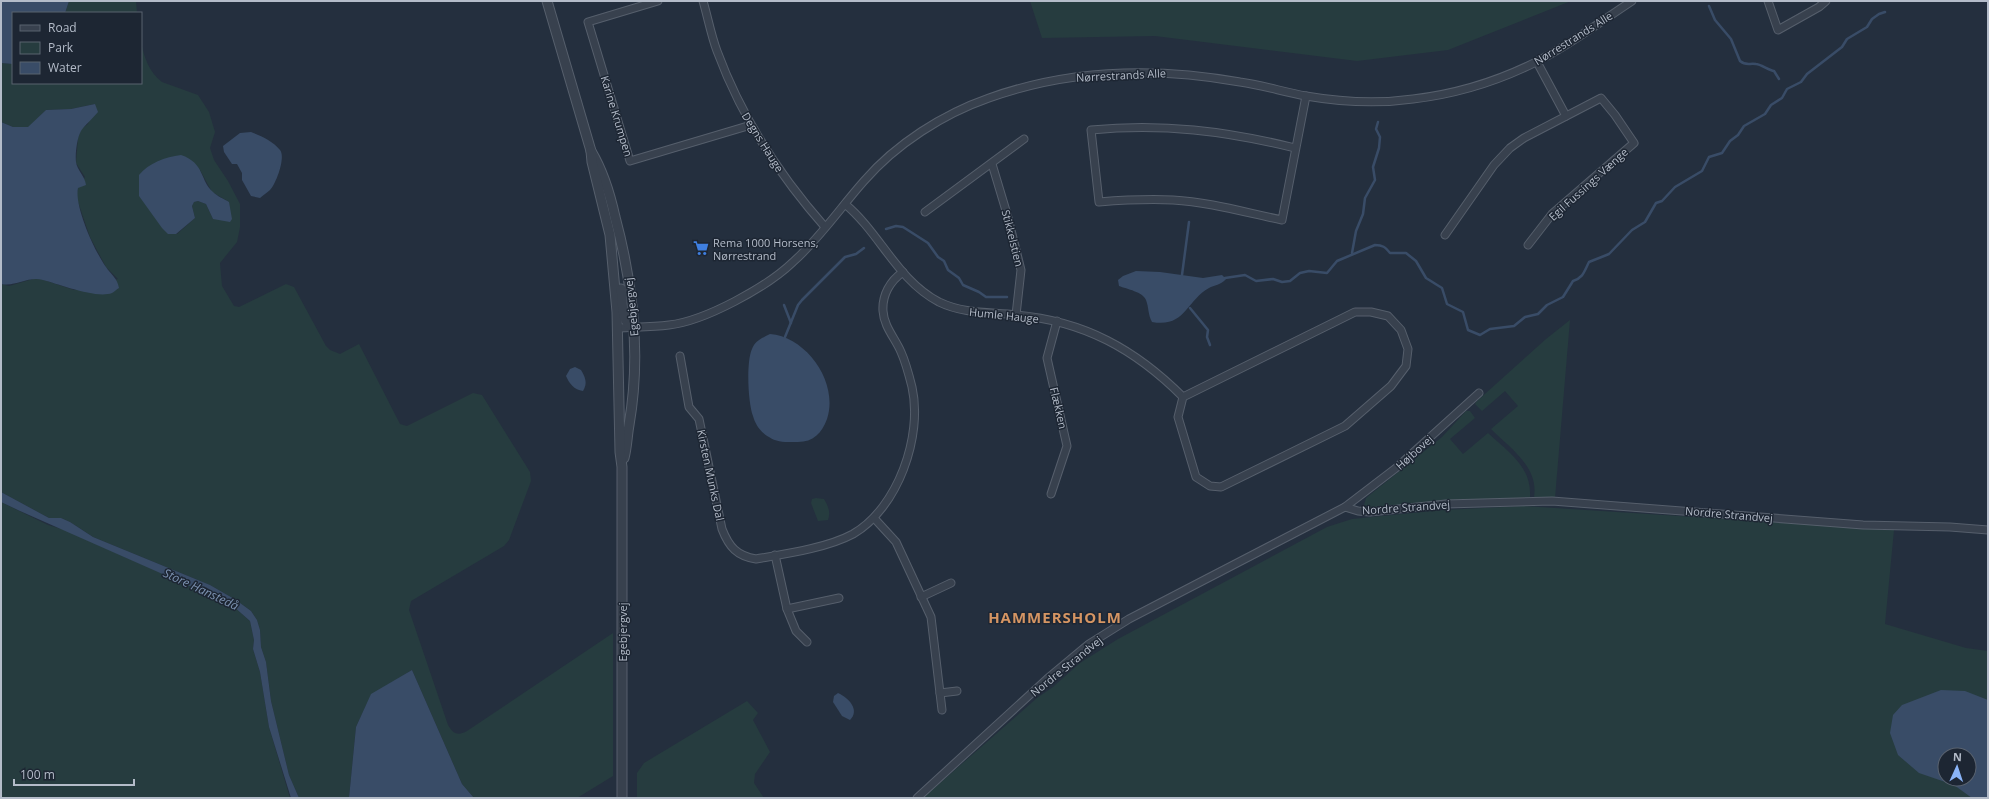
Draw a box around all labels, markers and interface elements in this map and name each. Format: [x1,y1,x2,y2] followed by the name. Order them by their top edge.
[1531,8,1615,68] street label: Nørrestrands Alle
[12,12,142,84] legend
[48,19,77,36] text: Road
[48,39,74,56] text: Park
[48,59,82,76] text: Water
[1076,65,1166,85] street label: Nørrestrands Alle
[598,74,636,158] street label: Karine Krumpen
[739,109,787,175] street label: Degns Hauge
[1545,144,1631,224] street label: Egil Fussings Vænge
[999,208,1027,268] street label: Stikkelstien
[713,235,819,263] place label: Rema 1000 Horsens, Nørrestrand
[692,239,710,257] supermarket icon: Rema 1000 Horsens, Nørrestrand
[620,277,642,337] street label: Egebjergvej
[968,304,1040,326] street label: Humle Hauge
[1047,386,1071,430] street label: Flækken
[694,428,728,522] street label: Kirsten Munks Dal
[1392,431,1436,473] street label: Højbovej
[1362,496,1450,518] street label: Nordre Strandvej
[1684,503,1774,525] street label: Nordre Strandvej
[161,564,242,614] water label: Store Hanstedå
[615,603,630,661] street label: Egebjergvej
[988,607,1122,627] district label: HAMMERSHOLM
[1027,632,1105,700] street label: Nordre Strandvej
[1937,747,1977,787] north arrow
[1953,749,1962,764] text: N
[14,761,134,787] scale bar
[20,766,55,783] text: 100 m

